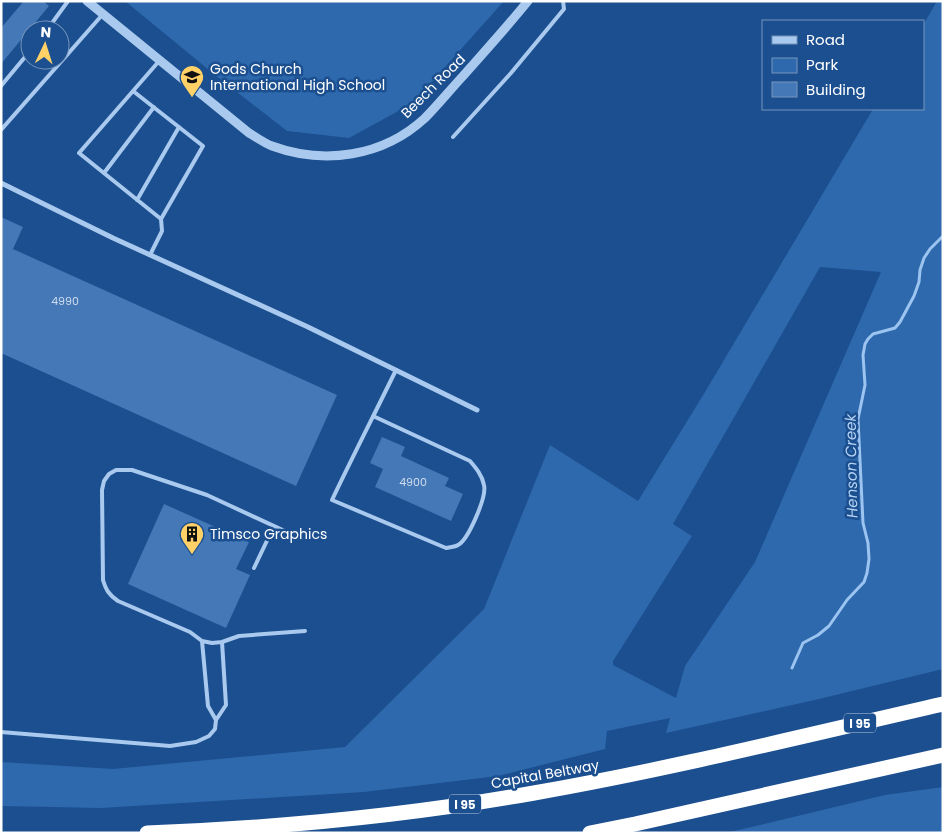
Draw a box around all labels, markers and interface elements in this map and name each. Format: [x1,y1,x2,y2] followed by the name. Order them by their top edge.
[20,20,70,70] north arrow
[762,20,924,110] legend
[40,22,52,42] text: N
[806,29,845,50] text: Road
[396,49,470,123] street label: Beech Road
[806,54,838,75] text: Park
[210,59,385,95] place label: Gods Church International High School
[179,64,205,98] school or university icon: Gods Church International High School
[806,79,866,100] text: Building
[51,293,79,309] house number: 4990
[840,412,862,518] water label: Henson Creek
[399,474,427,490] house number: 4900
[179,521,205,555] building icon: Timsco Graphics
[210,524,327,544] place label: Timsco Graphics
[844,714,876,732] road number: I 95
[489,755,601,793] street label: Capital Beltway
[449,794,481,814] road number: I 95

